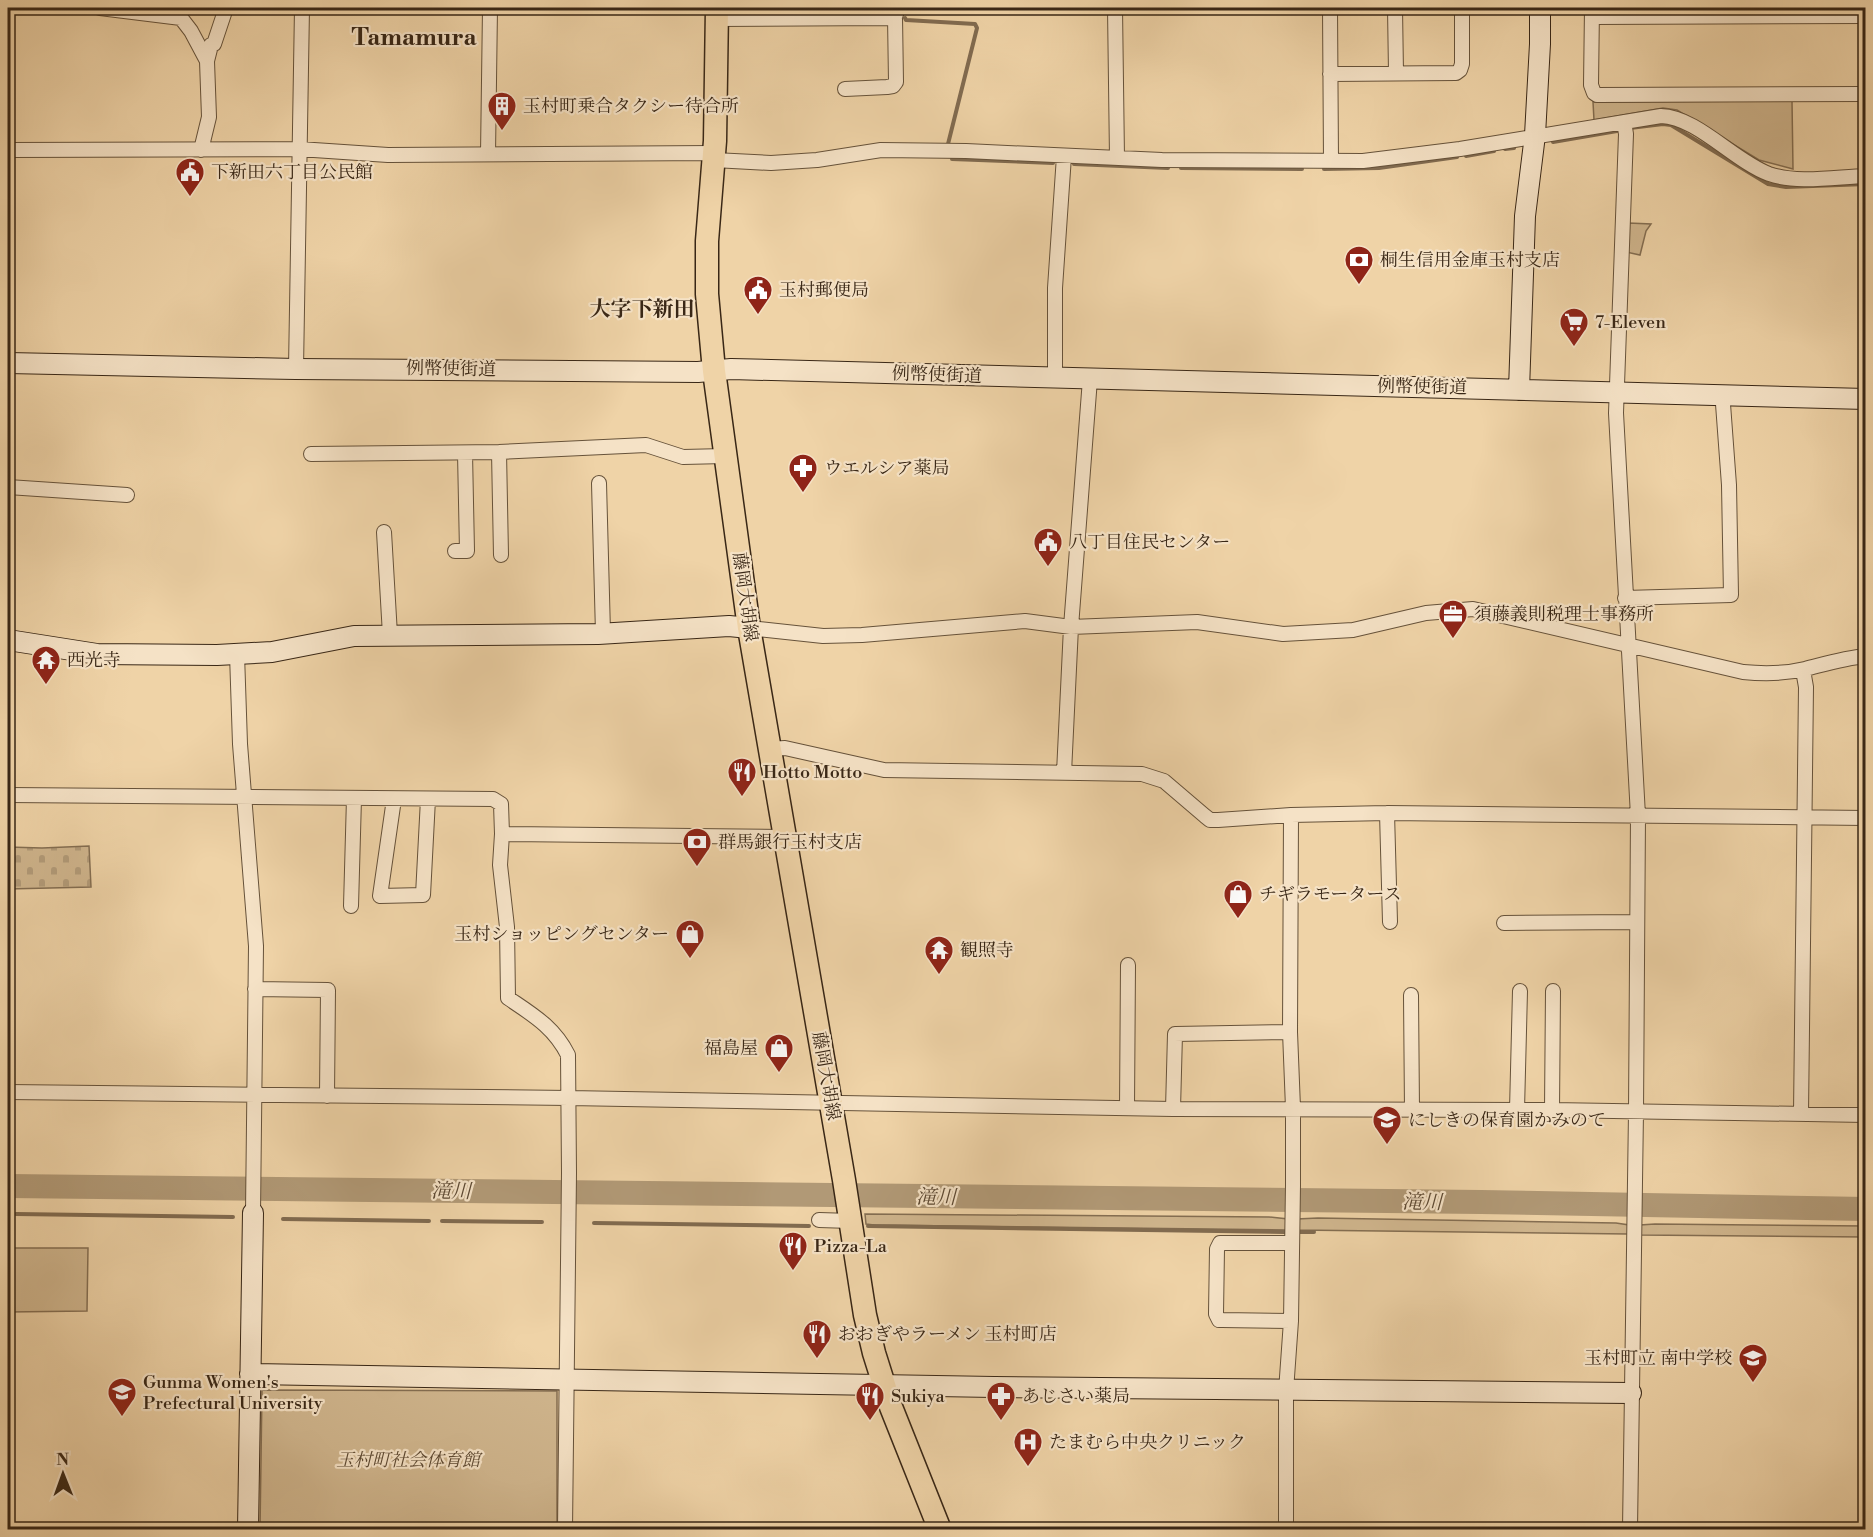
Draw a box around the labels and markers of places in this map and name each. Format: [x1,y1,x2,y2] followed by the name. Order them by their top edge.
[486,90,518,132] building icon: 玉村町乗合タクシー待合所
[523,95,739,118] place label: 玉村町乗合タクシー待合所
[174,156,206,198] public building icon: 下新田六丁目公民館
[211,161,373,184] place label: 下新田六丁目公民館
[1343,244,1375,286] bank icon: 桐生信用金庫玉村支店
[1380,249,1560,272] place label: 桐生信用金庫玉村支店
[742,274,774,316] public building icon: 玉村郵便局
[779,279,869,302] place label: 玉村郵便局
[1558,306,1590,348] supermarket icon: 7-Eleven
[1595,311,1666,334] place label: 7-Eleven
[787,452,819,494] pharmacy icon: ウエルシア薬局
[824,457,950,480] place label: ウエルシア薬局
[1032,526,1064,568] public building icon: 八丁目住民センター
[1069,531,1230,554] place label: 八丁目住民センター
[1437,598,1469,640] office icon: 須藤義則税理士事務所
[1474,603,1654,626] place label: 須藤義則税理士事務所
[30,644,62,686] temple icon: 西光寺
[67,649,121,672] place label: 西光寺
[726,756,758,798] restaurant icon: Hotto Motto
[763,761,862,784] place label: Hotto Motto
[681,826,713,868] bank icon: 群馬銀行玉村支店
[718,831,862,854] place label: 群馬銀行玉村支店
[1222,878,1254,920] shop icon: チギラモータース
[1259,883,1401,906] place label: チギラモータース
[674,918,706,960] shop icon: 玉村ショッピングセンター
[454,923,669,946] place label: 玉村ショッピングセンター
[923,934,955,976] temple icon: 観照寺
[960,939,1014,962] place label: 観照寺
[763,1032,795,1074] shop icon: 福島屋
[704,1037,758,1060] place label: 福島屋
[1371,1104,1403,1146] school or university icon: にしきの保育園かみのて
[1408,1109,1606,1132] place label: にしきの保育園かみのて
[777,1230,809,1272] restaurant icon: Pizza-La
[814,1235,888,1258] place label: Pizza-La
[801,1318,833,1360] restaurant icon: おおぎやラーメン 玉村町店
[838,1323,1057,1346] place label: おおぎやラーメン 玉村町店
[1737,1342,1769,1384] school or university icon: 玉村町立 南中学校
[1584,1347,1732,1370] place label: 玉村町立 南中学校
[143,1371,323,1415] place label: Gunma Women's Prefectural University
[106,1376,138,1418] school or university icon: Gunma Women's Prefectural University
[854,1380,886,1422] restaurant icon: Sukiya
[985,1380,1017,1422] pharmacy icon: あじさい薬局
[891,1385,946,1408] place label: Sukiya
[1022,1385,1130,1408] place label: あじさい薬局
[1012,1426,1044,1468] hospital icon: たまむら中央クリニック
[1049,1431,1246,1454] place label: たまむら中央クリニック

